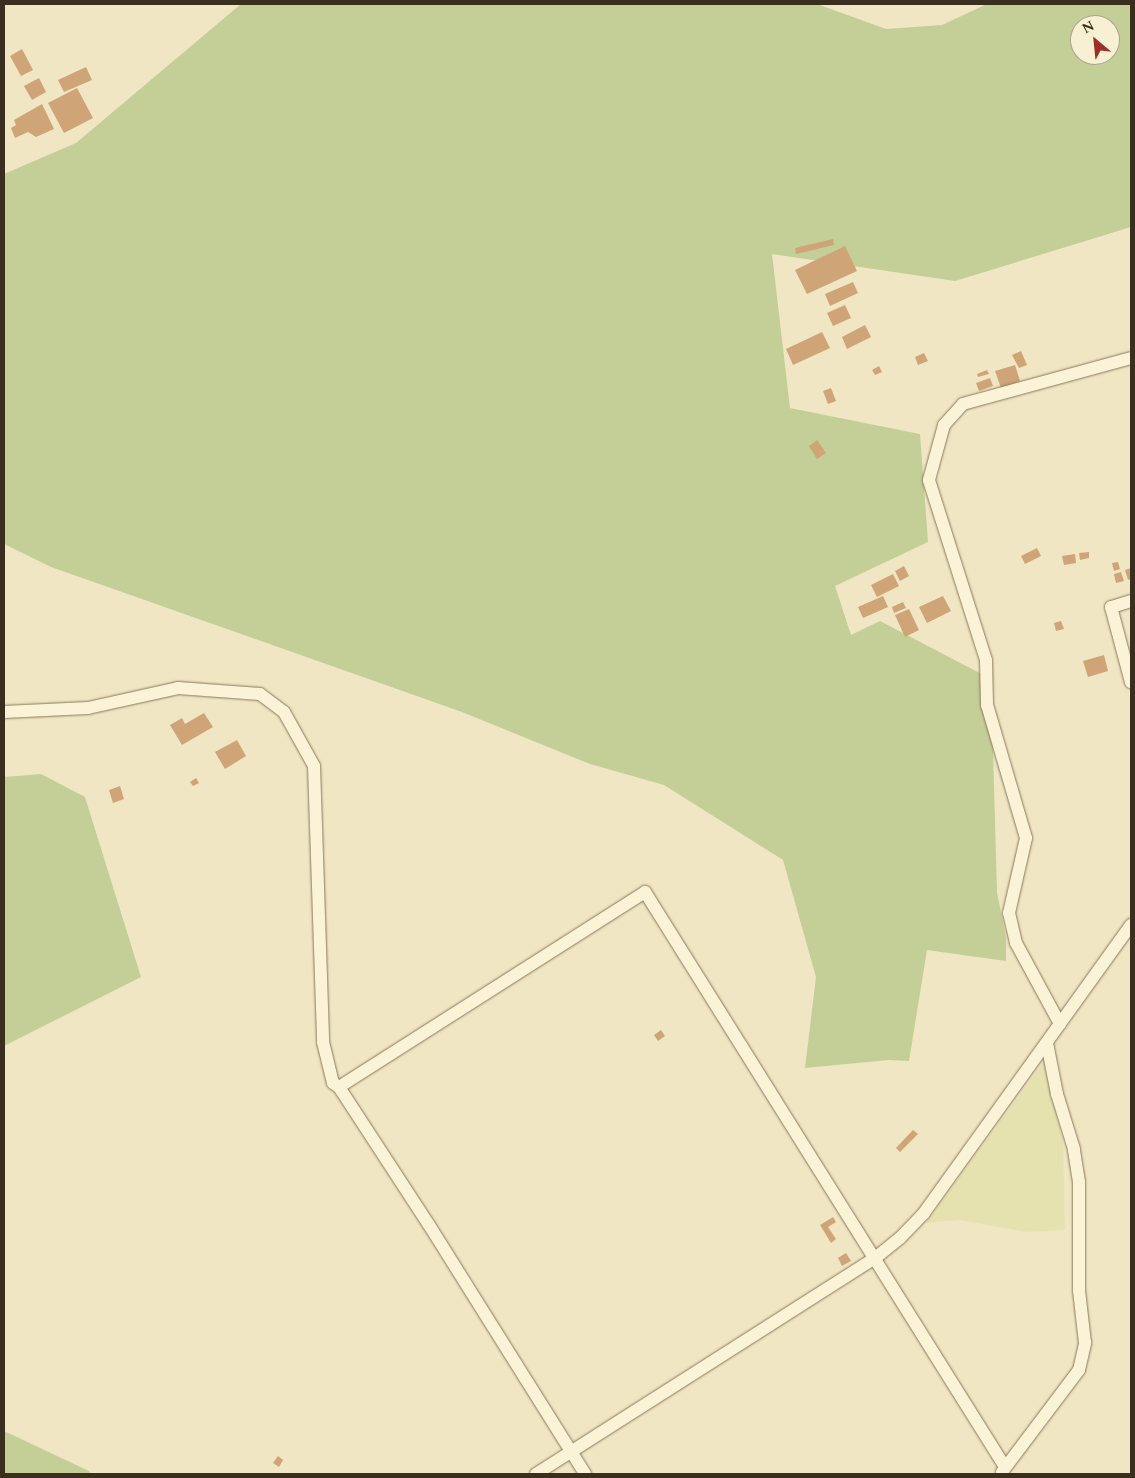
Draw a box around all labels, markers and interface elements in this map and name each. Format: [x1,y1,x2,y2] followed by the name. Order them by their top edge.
[1070,15,1120,65] north arrow
[1078,15,1098,39] text: N

